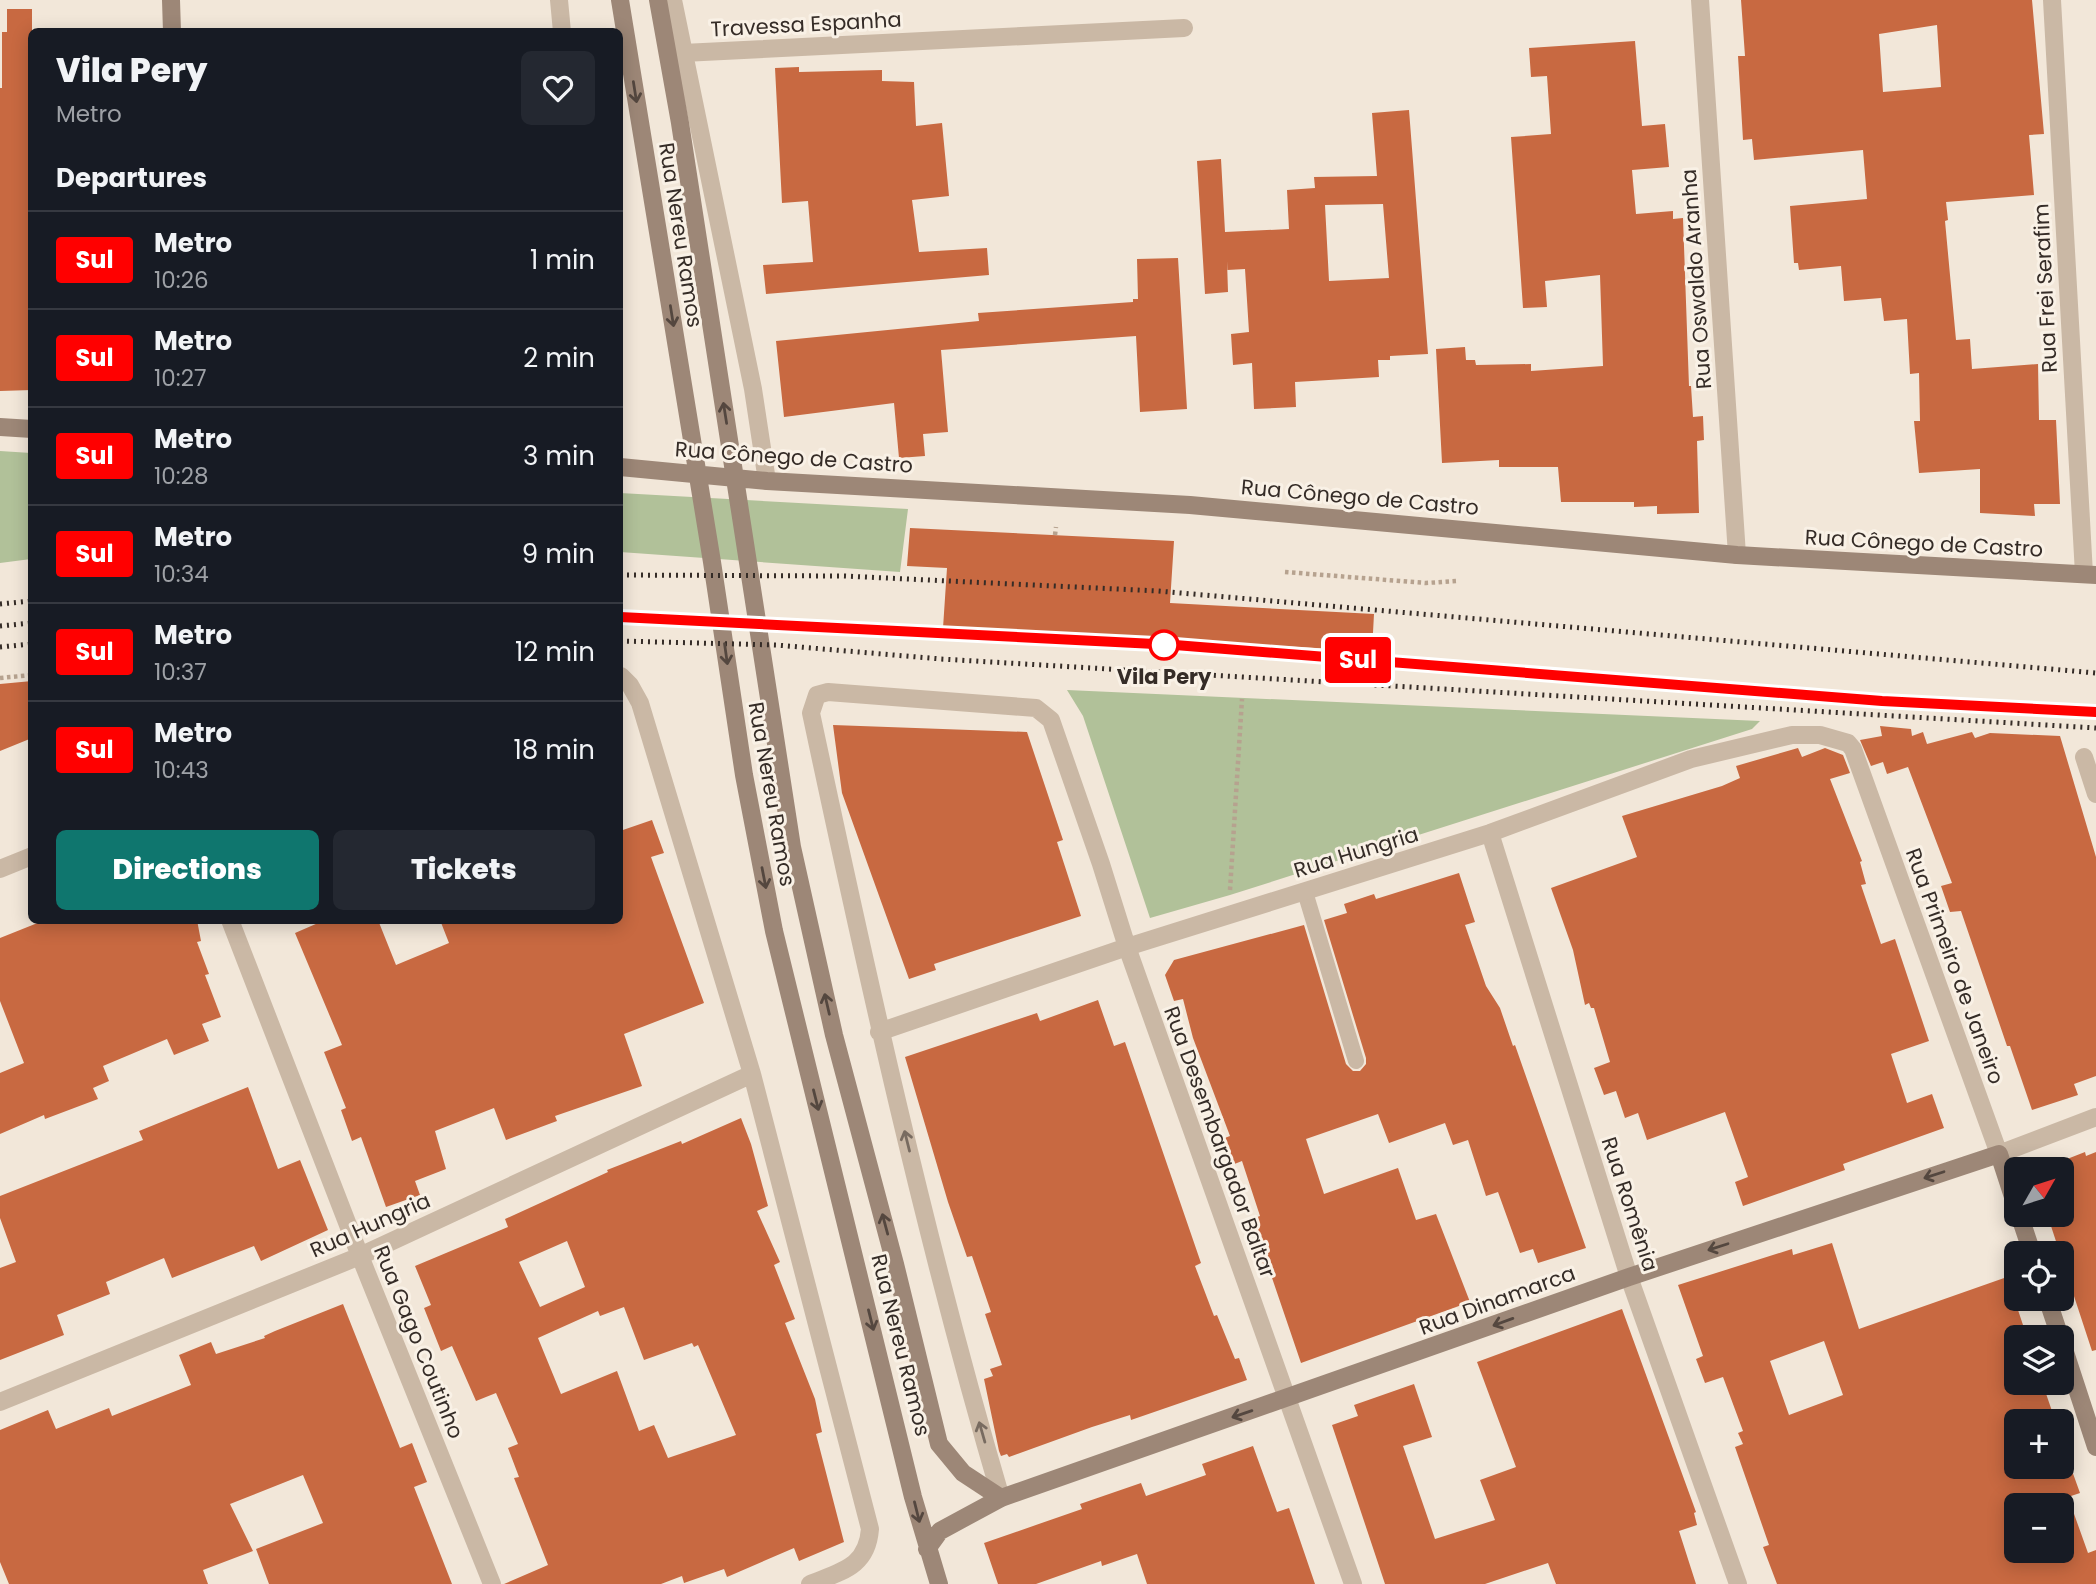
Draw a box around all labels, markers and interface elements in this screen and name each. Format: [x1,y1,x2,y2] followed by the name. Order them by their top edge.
[710,5,902,43] street label: Travessa Espanha
[56,47,207,94] text: Vila Pery
[521,51,595,125] button: heart
[629,80,642,102] one-way arrow
[56,98,122,130] text: Metro
[652,141,710,329] street label: Rua Nereu Ramos
[56,160,207,196] text: Departures
[1674,168,1718,390] street label: Rua Oswaldo Aranha
[2026,203,2064,373] street label: Rua Frei Serafim
[154,225,232,261] text: Metro
[530,242,595,278] text: 1 min
[75,243,114,276] text: Sul
[154,264,209,296] text: 10:26
[666,304,679,327] one-way arrow
[154,323,232,359] text: Metro
[523,340,595,376] text: 2 min
[75,341,114,374] text: Sul
[154,362,207,394] text: 10:27
[718,402,731,425] one-way arrow
[154,421,232,457] text: Metro
[674,434,914,480] street label: Rua Cônego de Castro
[523,438,595,474] text: 3 min
[75,439,114,472] text: Sul
[154,460,208,492] text: 10:28
[1240,472,1480,522] street label: Rua Cônego de Castro
[154,519,232,555] text: Metro
[1804,522,2044,564] street label: Rua Cônego de Castro
[522,536,595,572] text: 9 min
[75,537,114,570] text: Sul
[154,558,209,590] text: 10:34
[154,617,232,653] text: Metro
[1149,630,1179,660] marker: Vila Pery
[515,634,595,670] text: 12 min
[75,635,114,668] text: Sul
[1318,637,1398,683] line badge: Sul
[720,642,733,665] one-way arrow
[1339,643,1377,676] text: Sul
[154,656,207,688] text: 10:37
[1117,662,1212,691] place label: Vila Pery
[742,700,802,888] street label: Rua Nereu Ramos
[154,715,232,751] text: Metro
[514,732,595,768] text: 18 min
[75,733,114,766] text: Sul
[154,754,209,786] text: 10:43
[1290,819,1422,885] street label: Rua Hungria
[56,830,319,910] button: Directions
[333,830,595,910] button: Tickets
[1899,844,2011,1088] street label: Rua Primeiro de Janeiro
[757,866,771,889] one-way arrow
[820,993,834,1016] one-way arrow
[1157,1002,1283,1282] street label: Rua Desembargador Baltar
[810,1088,823,1110] one-way arrow
[900,1130,913,1153] one-way arrow
[1595,1133,1665,1275] street label: Rua Romênia
[2004,1157,2074,1227] north arrow
[2004,1157,2074,1563] map controls
[1923,1169,1945,1182] one-way arrow
[305,1186,435,1264] street label: Rua Hungria
[878,1213,891,1236] one-way arrow
[367,1241,471,1443] street label: Rua Gago Coutinho
[2004,1241,2074,1311] button: locate
[1708,1242,1730,1254] one-way arrow
[864,1251,938,1439] street label: Rua Nereu Ramos
[1415,1258,1579,1342] street label: Rua Dinamarca
[865,1308,878,1331] one-way arrow
[1493,1317,1515,1329] one-way arrow
[2004,1325,2074,1395] button: layers
[1232,1409,1254,1421] one-way arrow
[2004,1409,2074,1479] button: +
[974,1421,987,1443] one-way arrow
[2004,1493,2074,1563] button: −
[911,1500,924,1523] one-way arrow

